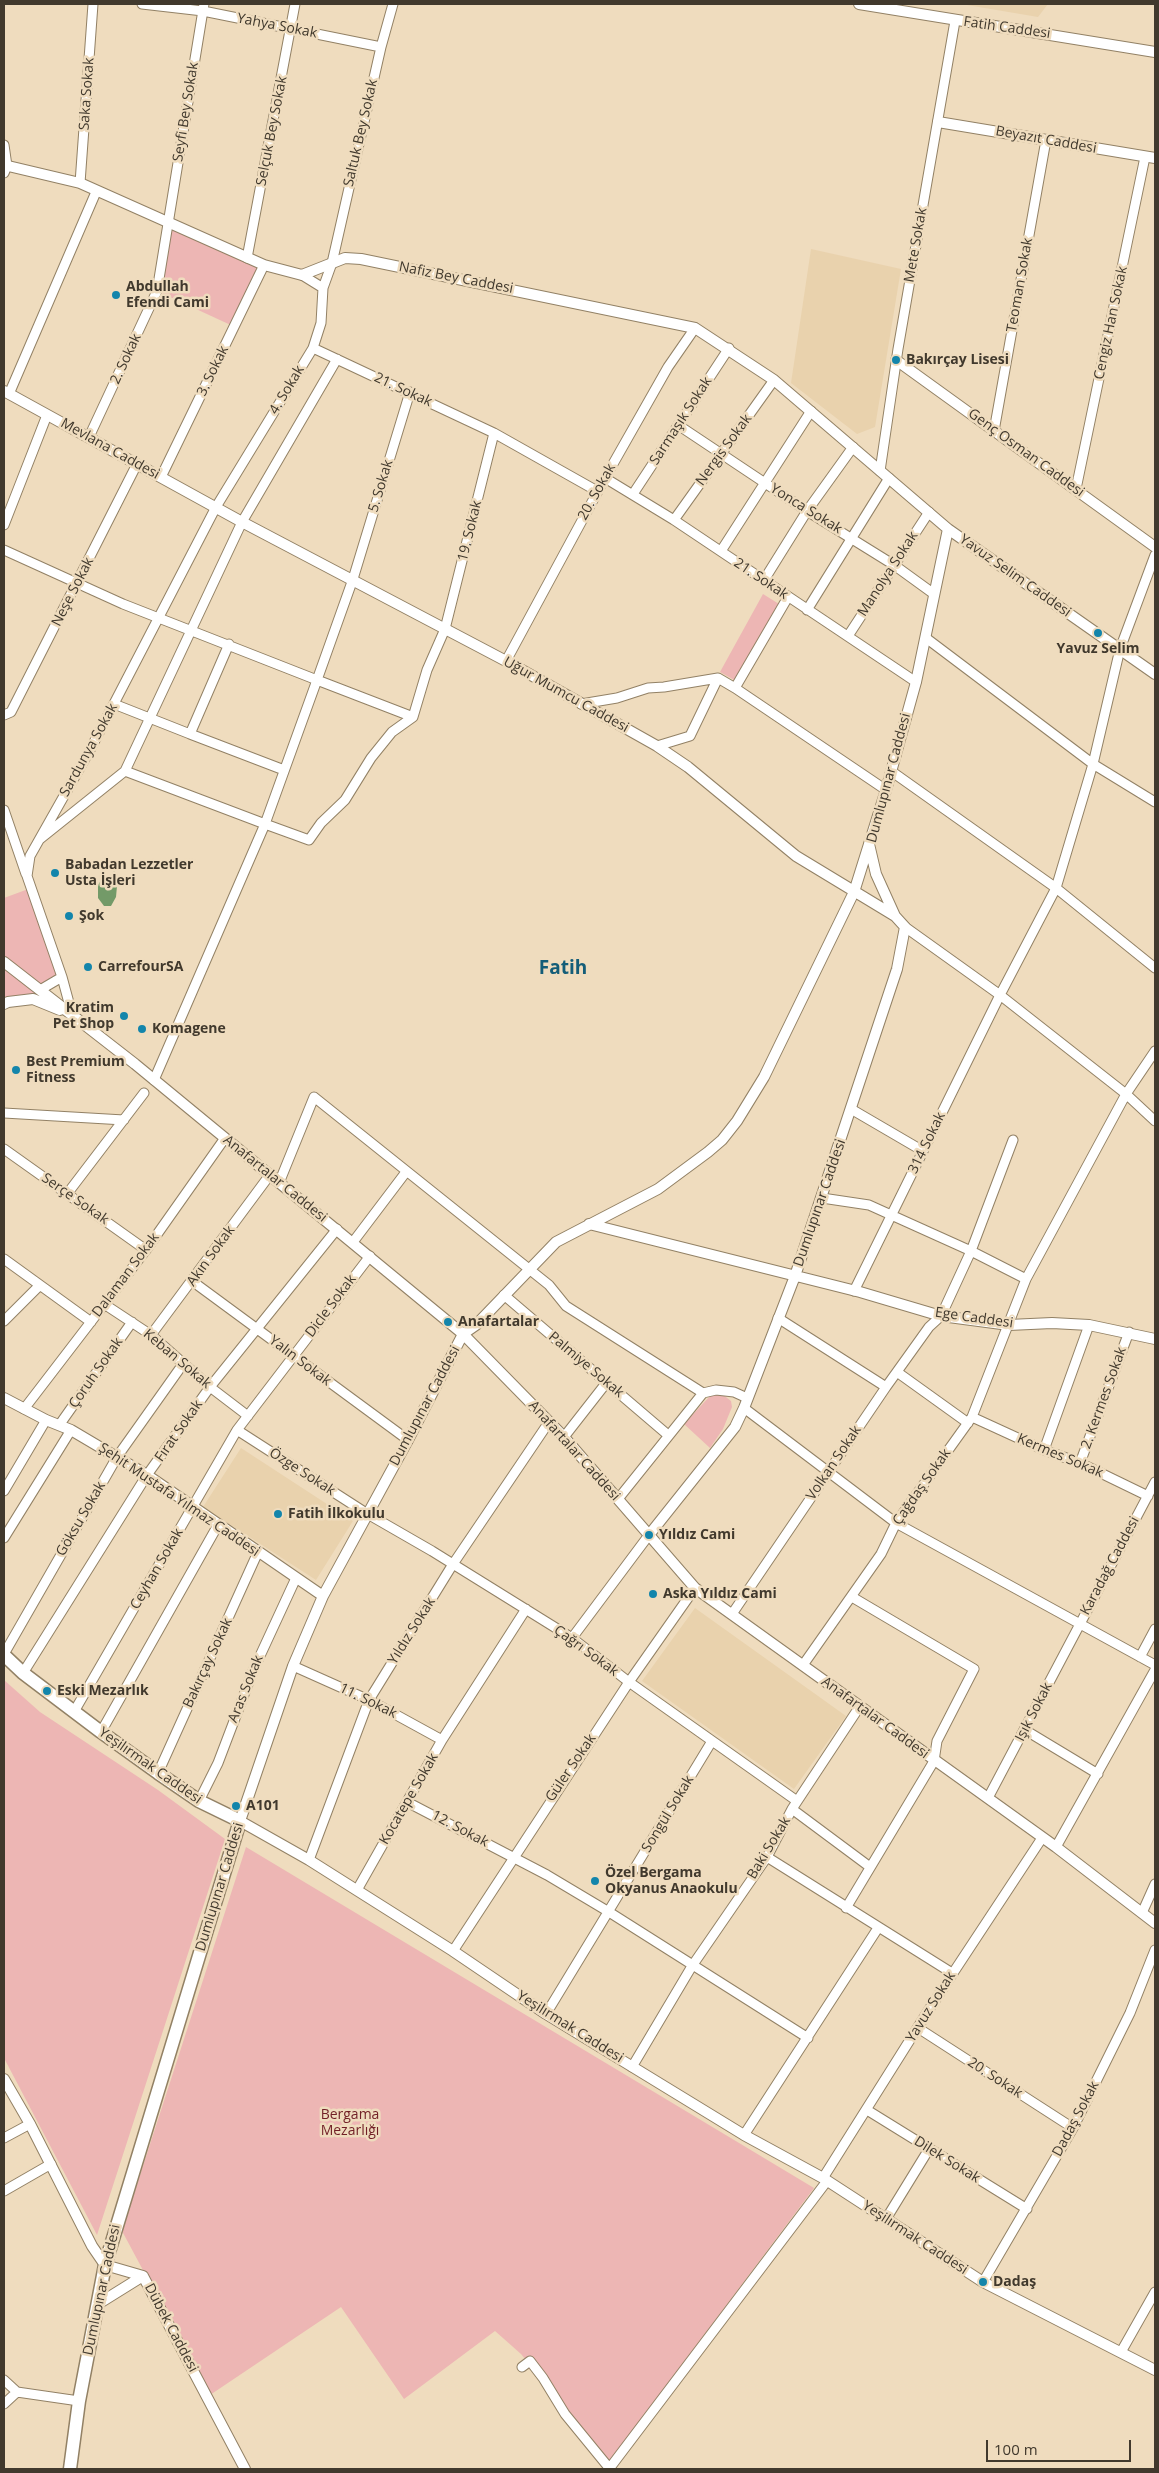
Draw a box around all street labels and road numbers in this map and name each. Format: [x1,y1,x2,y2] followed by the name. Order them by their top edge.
[236,10,318,42] street label: Yahya Sokak
[962,14,1052,42] street label: Fatih Caddesi
[76,57,98,131] street label: Saka Sokak
[170,61,202,163] street label: Seyfi Bey Sokak
[253,75,291,187] street label: Selçuk Bey Sokak
[340,78,382,188] street label: Saltuk Bey Sokak
[994,123,1098,157] street label: Beyazıt Caddesi
[901,206,931,284] street label: Mete Sokak
[1003,236,1037,334] street label: Teoman Sokak
[397,259,515,297] street label: Nafiz Bey Caddesi
[1091,265,1131,381] street label: Cengiz Han Sokak
[107,331,145,387] street label: 2. Sokak
[194,343,232,399] street label: 3. Sokak
[266,363,308,417] street label: 4. Sokak
[371,369,435,411] street label: 21. Sokak
[646,374,716,468] street label: Sarmaşık Sokak
[965,405,1087,501] street label: Genç Osman Caddesi
[692,411,756,489] street label: Nergis Sokak
[58,415,162,483] street label: Mevlana Caddesi
[365,458,397,514] street label: 5. Sokak
[575,461,619,523] street label: 20. Sokak
[767,480,845,538] street label: Yonca Sokak
[454,499,486,563] street label: 19. Sokak
[854,528,922,620] street label: Manolya Sokak
[956,531,1074,621] street label: Yavuz Selim Caddesi
[48,555,98,629] street label: Neşe Sokak
[731,555,791,603] street label: 21. Sokak
[500,654,632,736] street label: Uğur Mumcu Caddesi
[56,700,122,800] street label: Sardunya Sokak
[864,711,914,845] street label: Dumlupınar Caddesi
[905,1110,949,1176] street label: 314 Sokak
[220,1132,330,1226] street label: Anafartalar Caddesi
[790,1137,850,1269] street label: Dumlupınar Caddesi
[38,1170,112,1228] street label: Serçe Sokak
[183,1223,239,1289] street label: Akın Sokak
[89,1230,163,1320] street label: Dalaman Sokak
[302,1271,360,1341] street label: Dicle Sokak
[934,1304,1014,1332] street label: Ege Caddesi
[140,1326,214,1392] street label: Keban Sokak
[545,1329,627,1401] street label: Palmiye Sokak
[266,1332,334,1390] street label: Yalın Sokak
[65,1334,127,1412] street label: Çoruh Sokak
[386,1343,464,1469] street label: Dumlupınar Caddesi
[1078,1345,1130,1451] street label: 2. Kermes Sokak
[152,1397,206,1465] street label: Fırat Sokak
[525,1398,623,1504] street label: Anafartalar Caddesi
[803,1423,865,1503] street label: Volkan Sokak
[1014,1430,1106,1482] street label: Kermes Sokak
[95,1440,263,1560] street label: Şehit Mustafa Yılmaz Caddesi
[266,1444,338,1500] street label: Özge Sokak
[889,1446,955,1528] street label: Çağdaş Sokak
[53,1479,109,1559] street label: Göksu Sokak
[1077,1514,1143,1618] street label: Karadağ Caddesi
[127,1525,187,1613] street label: Ceyhan Sokak
[385,1594,439,1668] street label: Yıldız Sokak
[180,1615,236,1711] street label: Bakırçay Sokak
[550,1622,622,1680] street label: Çağrı Sokak
[225,1653,267,1725] street label: Aras Sokak
[818,1673,932,1763] street label: Anafartalar Caddesi
[336,1680,400,1722] street label: 11. Sokak
[1012,1680,1056,1744] street label: Işık Sokak
[95,1724,205,1808] street label: Yeşilırmak Caddesi
[542,1731,600,1805] street label: Güler Sokak
[376,1750,442,1848] street label: Kocatepe Sokak
[638,1773,698,1855] street label: Songül Sokak
[429,1807,491,1851] street label: 12. Sokak
[744,1814,794,1882] street label: Baki Sokak
[192,1821,248,1953] street label: Dumlupınar Caddesi
[903,1969,959,2045] street label: Yavuz Sokak
[514,1987,626,2067] street label: Yeşilırmak Caddesi
[964,2054,1026,2102] street label: 20. Sokak
[1049,2078,1103,2160] street label: Dadaş Sokak
[911,2133,983,2187] street label: Dilek Sokak
[859,2198,971,2278] street label: Yeşilırmak Caddesi
[80,2223,124,2357] street label: Dumlupınar Caddesi
[141,2281,201,2375] street label: Dübek Caddesi

